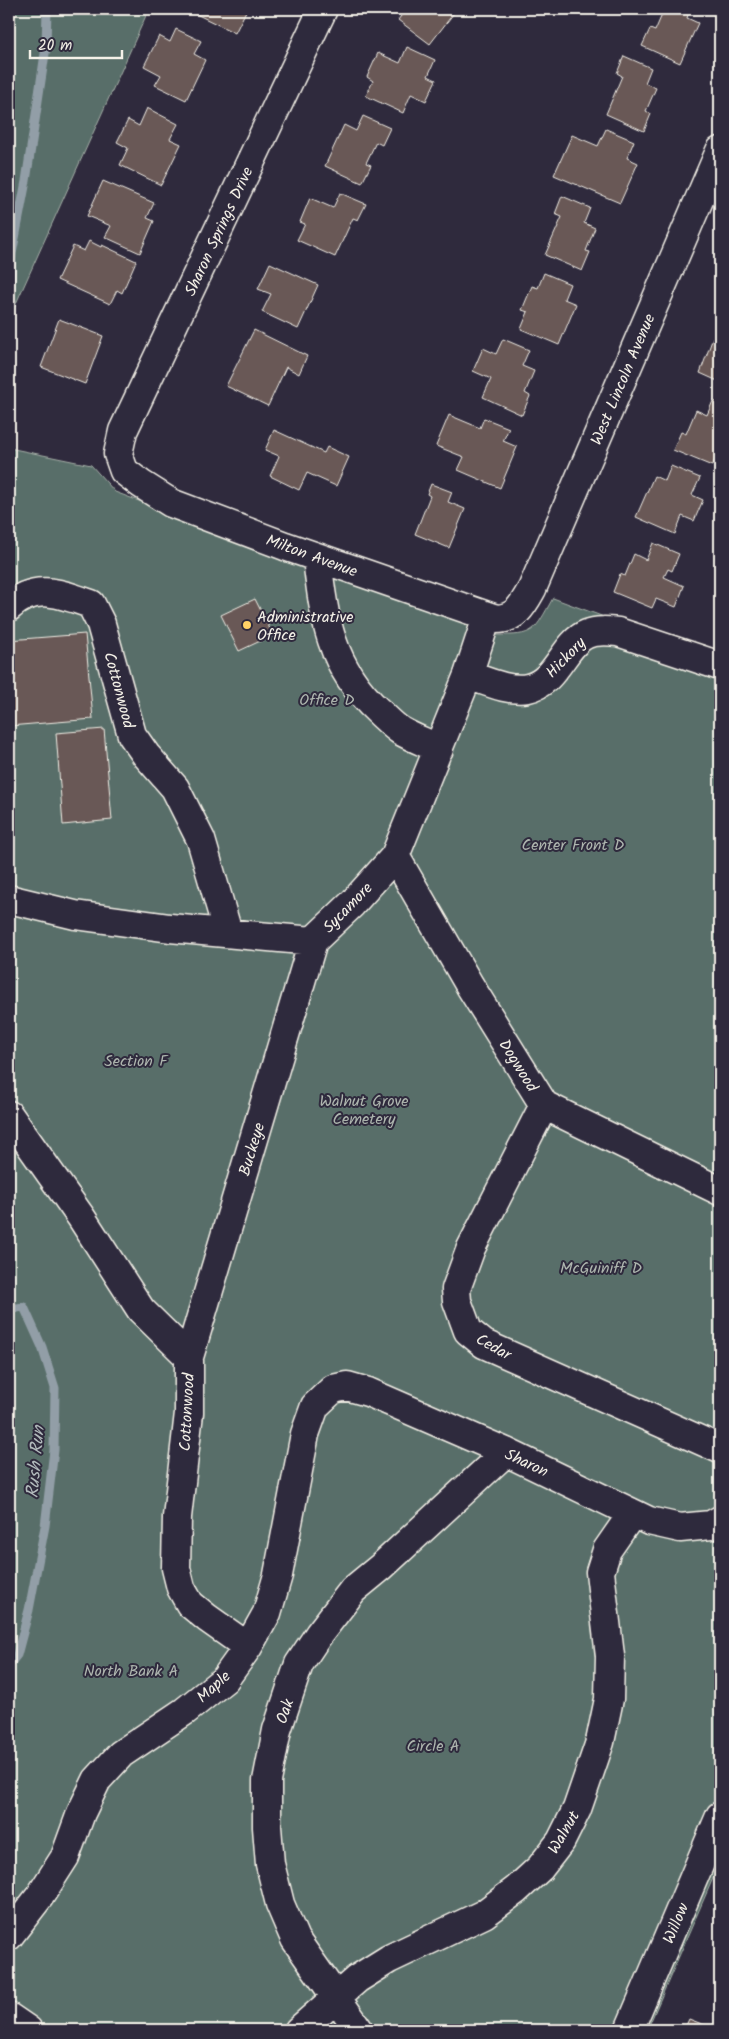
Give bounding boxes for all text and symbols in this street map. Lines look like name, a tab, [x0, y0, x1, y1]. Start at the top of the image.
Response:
scale bar	[30, 28, 122, 60]
text: 20 m	[38, 34, 72, 58]
street label: Sharon Springs Drive	[178, 163, 260, 300]
street label: West Lincoln Avenue	[584, 310, 662, 449]
street label: Milton Avenue	[262, 528, 361, 585]
place label: Administrative Office	[257, 605, 353, 648]
marker: Administrative Office	[241, 619, 253, 631]
street label: Hickory	[540, 631, 593, 684]
street label: Cottonwood	[96, 649, 141, 732]
park label: Office D	[299, 688, 355, 713]
park label: Center Front D	[522, 833, 624, 858]
street label: Sycamore	[317, 877, 379, 939]
street label: Dogwood	[492, 1034, 544, 1098]
park label: Section F	[104, 1049, 169, 1074]
park label: Walnut Grove Cemetery	[319, 1089, 409, 1132]
street label: Buckeye	[233, 1120, 272, 1179]
park label: McGuiniff D	[560, 1256, 642, 1281]
street label: Cedar	[471, 1327, 517, 1368]
street label: Cottonwood	[173, 1371, 202, 1452]
water label: Rush Run	[19, 1423, 54, 1499]
street label: Sharon	[500, 1442, 552, 1484]
park label: North Bank A	[84, 1659, 178, 1684]
street label: Maple	[191, 1665, 237, 1709]
street label: Oak	[270, 1695, 301, 1727]
park label: Circle A	[406, 1734, 460, 1759]
street label: Walnut	[542, 1806, 587, 1859]
street label: Willow	[657, 1899, 696, 1948]

